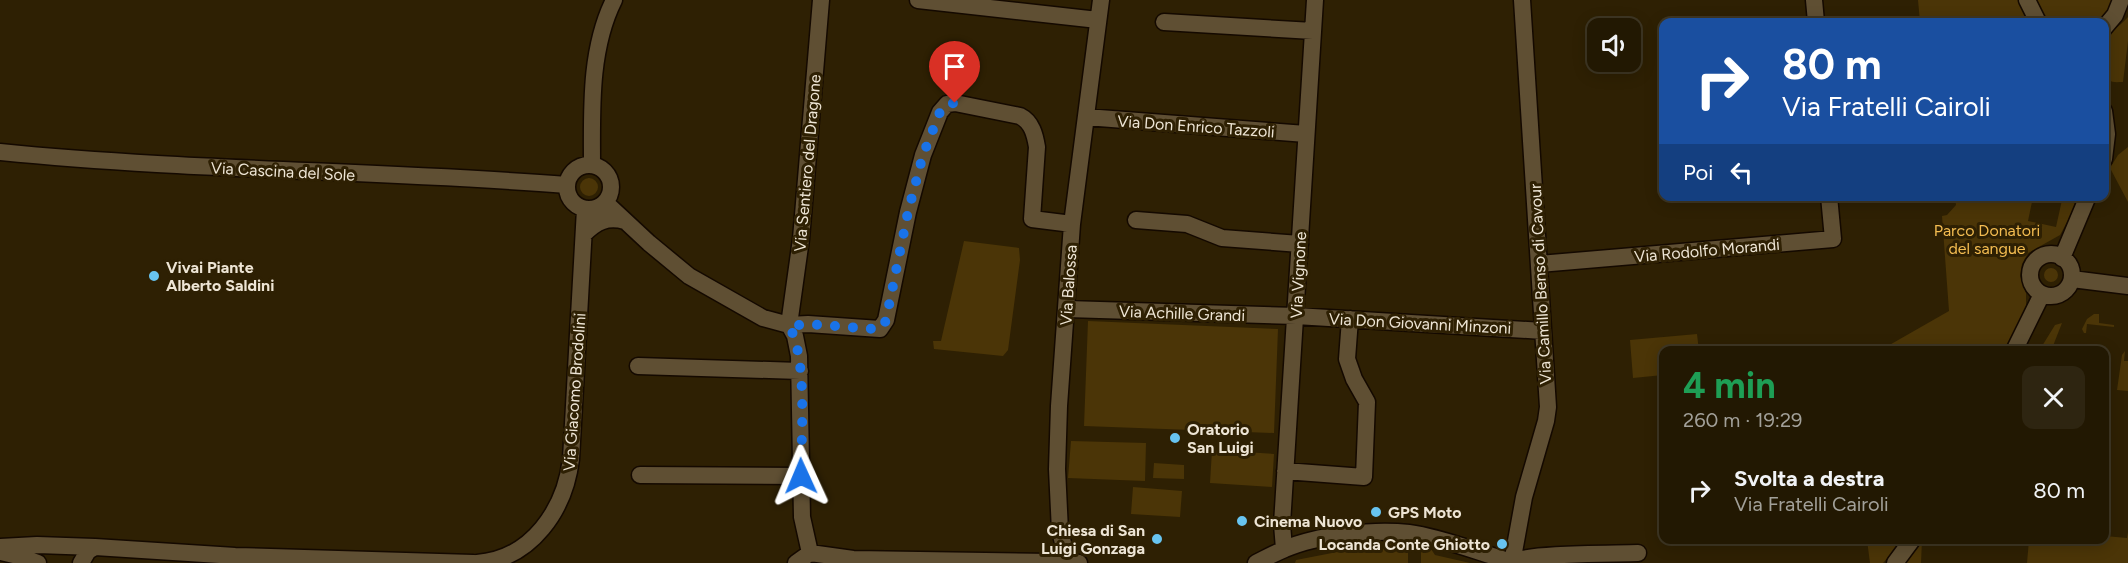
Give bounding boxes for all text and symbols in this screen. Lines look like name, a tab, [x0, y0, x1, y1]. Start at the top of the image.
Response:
map controls	[1587, 18, 1641, 72]
button: sound	[1587, 18, 1641, 72]
text: 80 m	[1782, 39, 1882, 90]
pin	[929, 41, 980, 103]
icon: right	[1683, 42, 1761, 120]
icon: arrive	[938, 50, 971, 83]
street label: Via Sentiero del Dragone	[790, 73, 825, 253]
text: Via Fratelli Cairoli	[1782, 90, 1991, 123]
street label: Via Don Enrico Tazzoli	[1117, 112, 1275, 141]
icon: left	[1725, 156, 1758, 189]
street label: Via Cascina del Sole	[210, 158, 356, 185]
text: Poi	[1683, 159, 1713, 186]
street label: Via Camillo Benso di Cavour	[1526, 183, 1555, 385]
park label: Parco Donatori del sangue	[1934, 221, 2040, 258]
street label: Via Vignone	[1287, 231, 1310, 319]
street label: Via Rodolfo Morandi	[1634, 235, 1781, 266]
street label: Via Balossa	[1056, 244, 1081, 326]
place label: Vivai Piante Alberto Saldini	[166, 258, 274, 295]
marker: Vivai Piante Alberto Saldini	[147, 269, 161, 283]
street label: Via Achille Grandi	[1118, 302, 1245, 325]
street label: Via Don Giovanni Minzoni	[1328, 309, 1512, 338]
street label: Via Giacomo Brodolini	[559, 312, 590, 472]
text: 4 min	[1683, 364, 1776, 407]
button: close	[2022, 366, 2085, 429]
text: 260 m · 19:29	[1683, 408, 1802, 432]
place label: Oratorio San Luigi	[1187, 420, 1254, 457]
marker: Oratorio San Luigi	[1168, 431, 1182, 445]
position arrow	[769, 444, 833, 508]
text: Svolta a destra	[1734, 465, 1884, 492]
icon: right	[1683, 474, 1716, 507]
text: 80 m	[2033, 477, 2085, 504]
text: Via Fratelli Cairoli	[1734, 492, 1889, 516]
place label: GPS Moto	[1388, 503, 1462, 522]
marker: GPS Moto	[1369, 505, 1383, 519]
place label: Cinema Nuovo	[1254, 512, 1362, 531]
marker: Cinema Nuovo	[1235, 514, 1249, 528]
place label: Chiesa di San Luigi Gonzaga	[1041, 521, 1145, 558]
marker: Chiesa di San Luigi Gonzaga	[1150, 532, 1164, 546]
place label: Locanda Conte Ghiotto	[1318, 535, 1490, 554]
marker: Locanda Conte Ghiotto	[1495, 537, 1509, 551]

